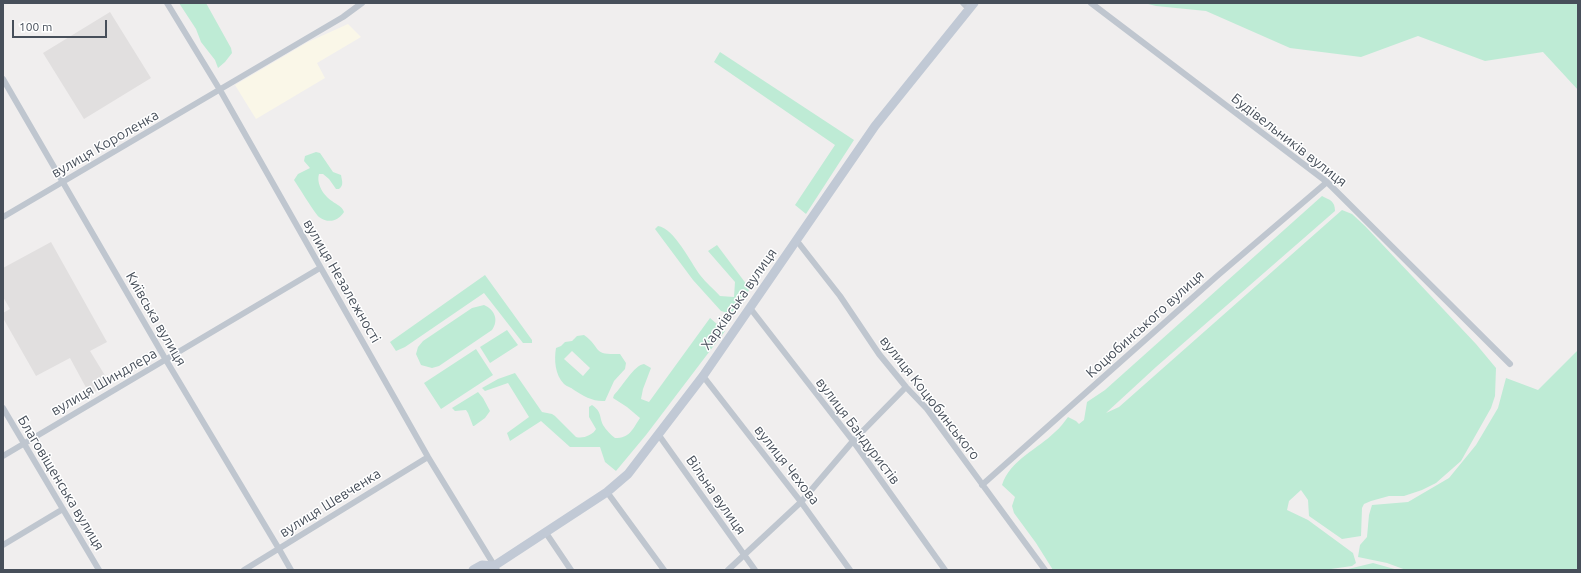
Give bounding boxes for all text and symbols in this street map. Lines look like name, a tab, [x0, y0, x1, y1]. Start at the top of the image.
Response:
scale bar	[14, 12, 109, 38]
text: 100 m	[19, 20, 52, 33]
street label: Будівельників вулиця	[1228, 90, 1350, 190]
street label: вулиця Короленка	[48, 106, 162, 182]
street label: вулиця Незалежності	[300, 216, 384, 346]
street label: Харківська вулиця	[698, 245, 780, 353]
street label: Коцюбинського вулиця	[1083, 267, 1207, 381]
street label: Київська вулиця	[122, 269, 190, 369]
street label: вулиця Коцюбинського	[876, 333, 984, 463]
street label: вулиця Шиндлера	[48, 345, 160, 419]
street label: вулиця Бандуристів	[812, 374, 904, 488]
street label: Благовіщенська вулиця	[14, 413, 108, 553]
street label: вулиця Чехова	[751, 422, 823, 508]
street label: Вільна вулиця	[683, 452, 749, 538]
street label: вулиця Шевченка	[276, 465, 384, 541]

